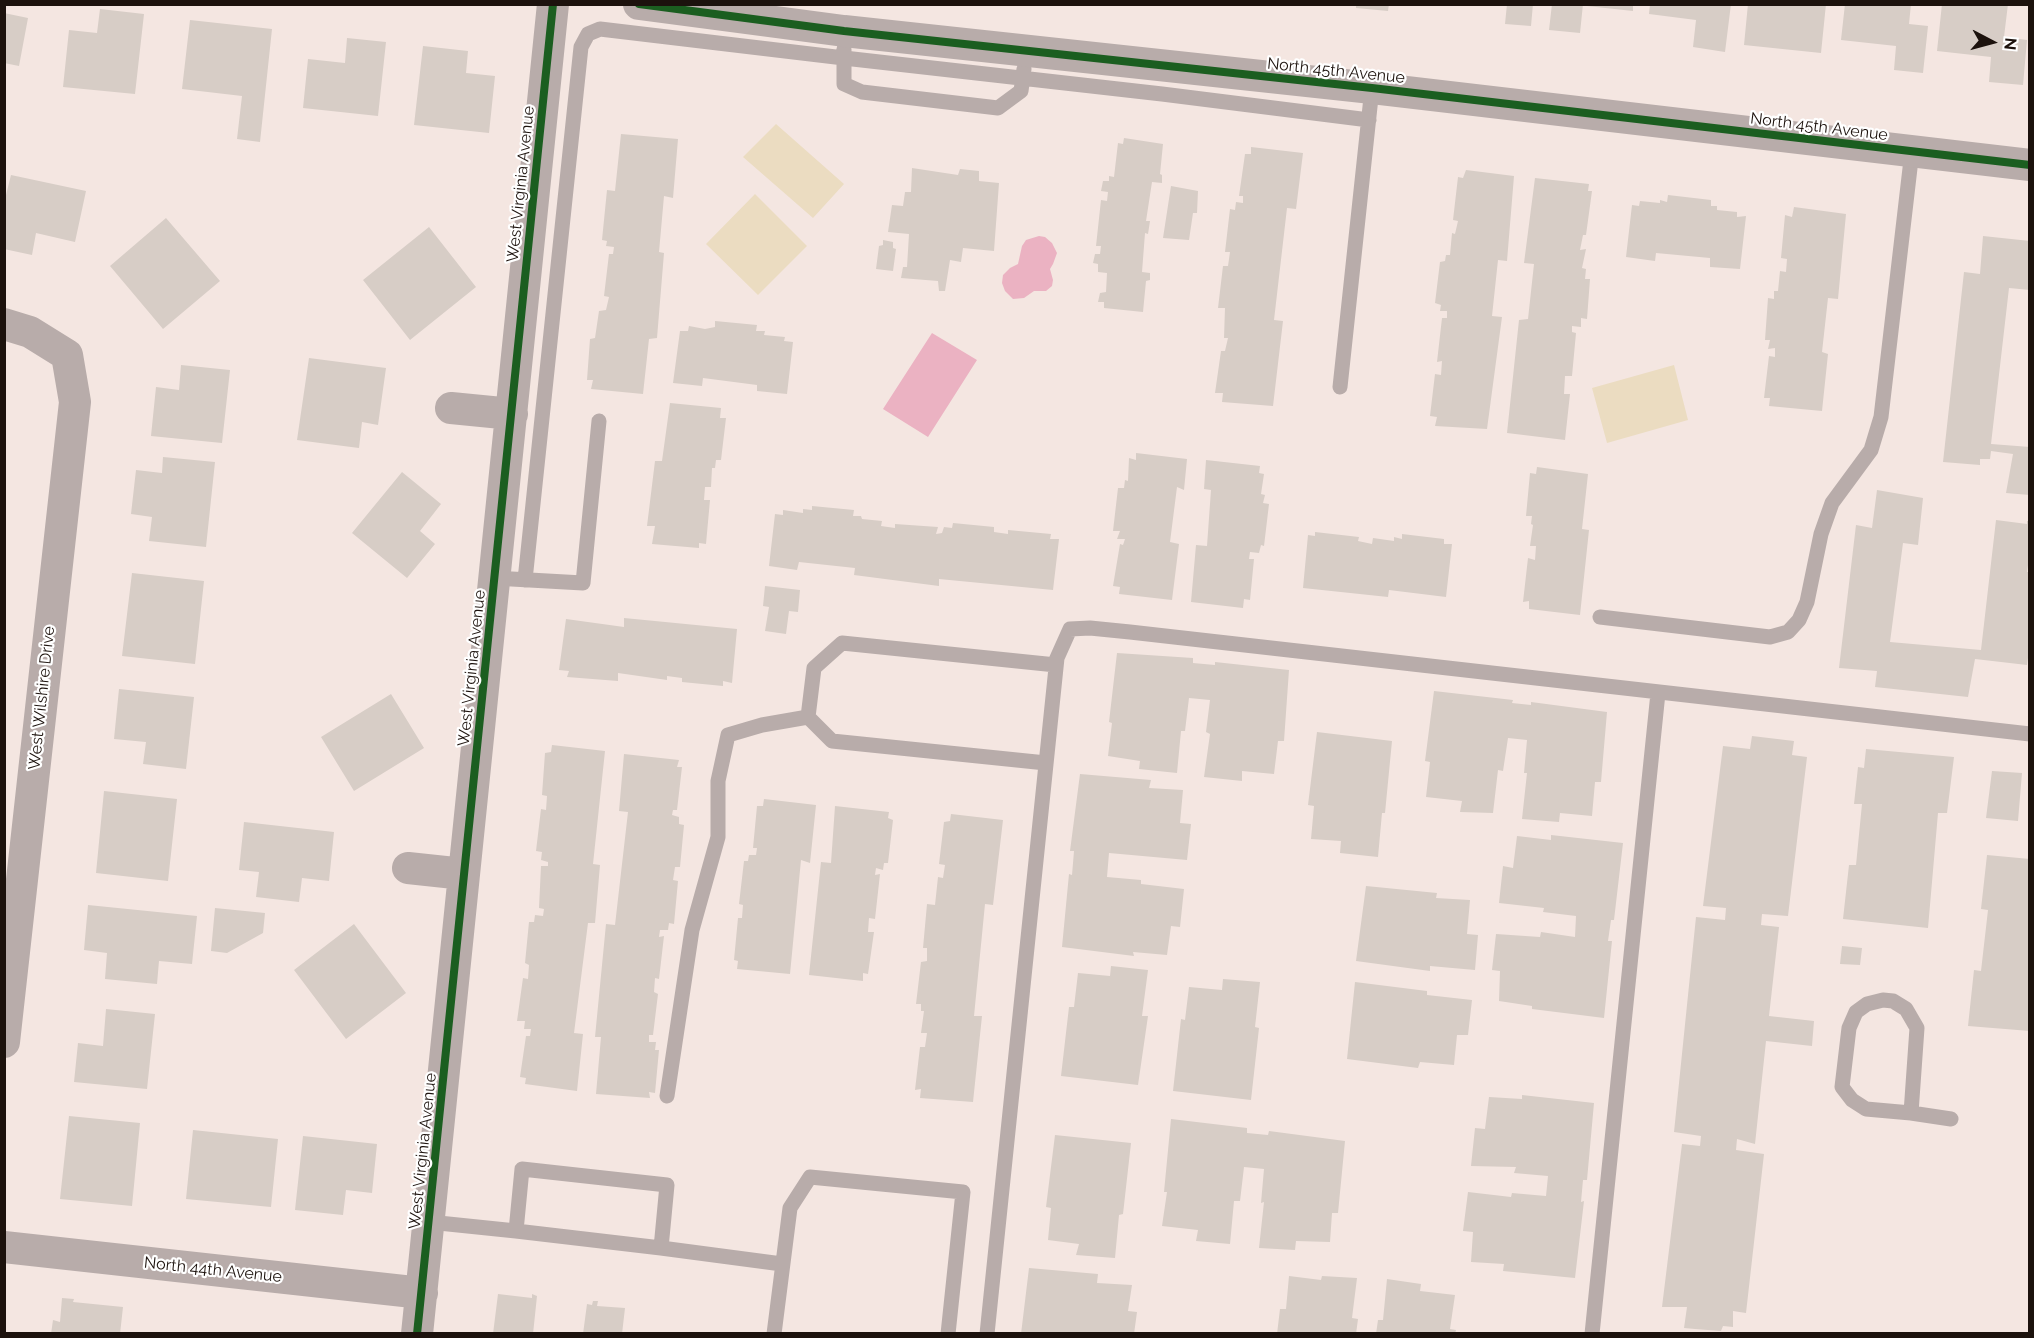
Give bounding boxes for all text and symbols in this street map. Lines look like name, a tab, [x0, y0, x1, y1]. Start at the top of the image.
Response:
north arrow	[1962, 12, 2022, 72]
text: N	[2000, 37, 2020, 51]
street label: North 45th Avenue	[1266, 54, 1406, 88]
street label: West Virginia Avenue	[503, 105, 539, 263]
street label: North 45th Avenue	[1749, 109, 1889, 145]
street label: West Virginia Avenue	[454, 589, 490, 747]
street label: West Wilshire Drive	[25, 625, 59, 771]
street label: West Virginia Avenue	[405, 1072, 441, 1230]
street label: North 44th Avenue	[143, 1253, 283, 1287]

